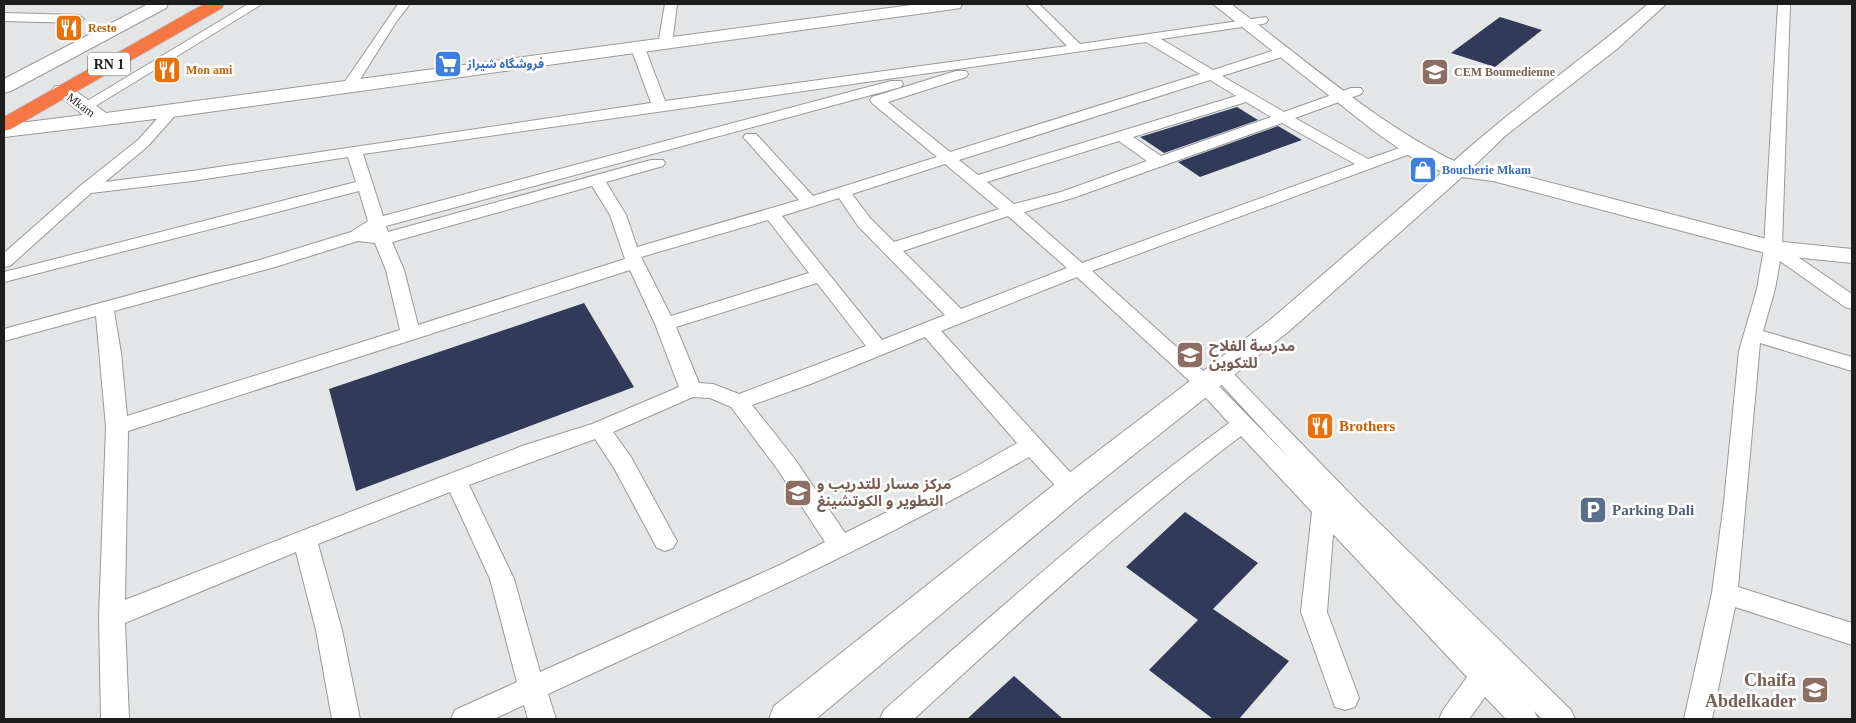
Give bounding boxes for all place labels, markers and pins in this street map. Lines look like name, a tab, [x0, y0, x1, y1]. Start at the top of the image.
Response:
restaurant icon: Resto	[54, 13, 84, 43]
place label: Resto	[88, 21, 117, 35]
supermarket icon: فروشگاه شيراز	[433, 49, 463, 79]
restaurant icon: Mon ami	[152, 55, 182, 85]
place label: فروشگاه شيراز	[466, 57, 544, 71]
school or university icon: CEM Boumedienne	[1420, 57, 1450, 87]
place label: Mon ami	[186, 63, 233, 77]
place label: CEM Boumedienne	[1454, 65, 1556, 79]
shop icon: Boucherie Mkam	[1408, 155, 1438, 185]
place label: Boucherie Mkam	[1442, 163, 1531, 177]
place label: مدرسة الفلاح للتكوين	[1209, 338, 1295, 372]
school or university icon: مدرسة الفلاح للتكوين	[1175, 340, 1205, 370]
restaurant icon: Brothers	[1305, 411, 1335, 441]
place label: Brothers	[1339, 418, 1396, 434]
place label: مركز مسار للتدريب و التطوير و الكوتشينغ	[817, 476, 952, 512]
school or university icon: مركز مسار للتدريب و التطوير و الكوتشينغ	[783, 478, 813, 508]
parking icon: Parking Dali	[1578, 495, 1608, 525]
place label: Parking Dali	[1612, 502, 1694, 518]
place label: Chaifa Abdelkader	[1705, 670, 1796, 711]
school or university icon: Chaifa Abdelkader	[1800, 675, 1830, 705]

